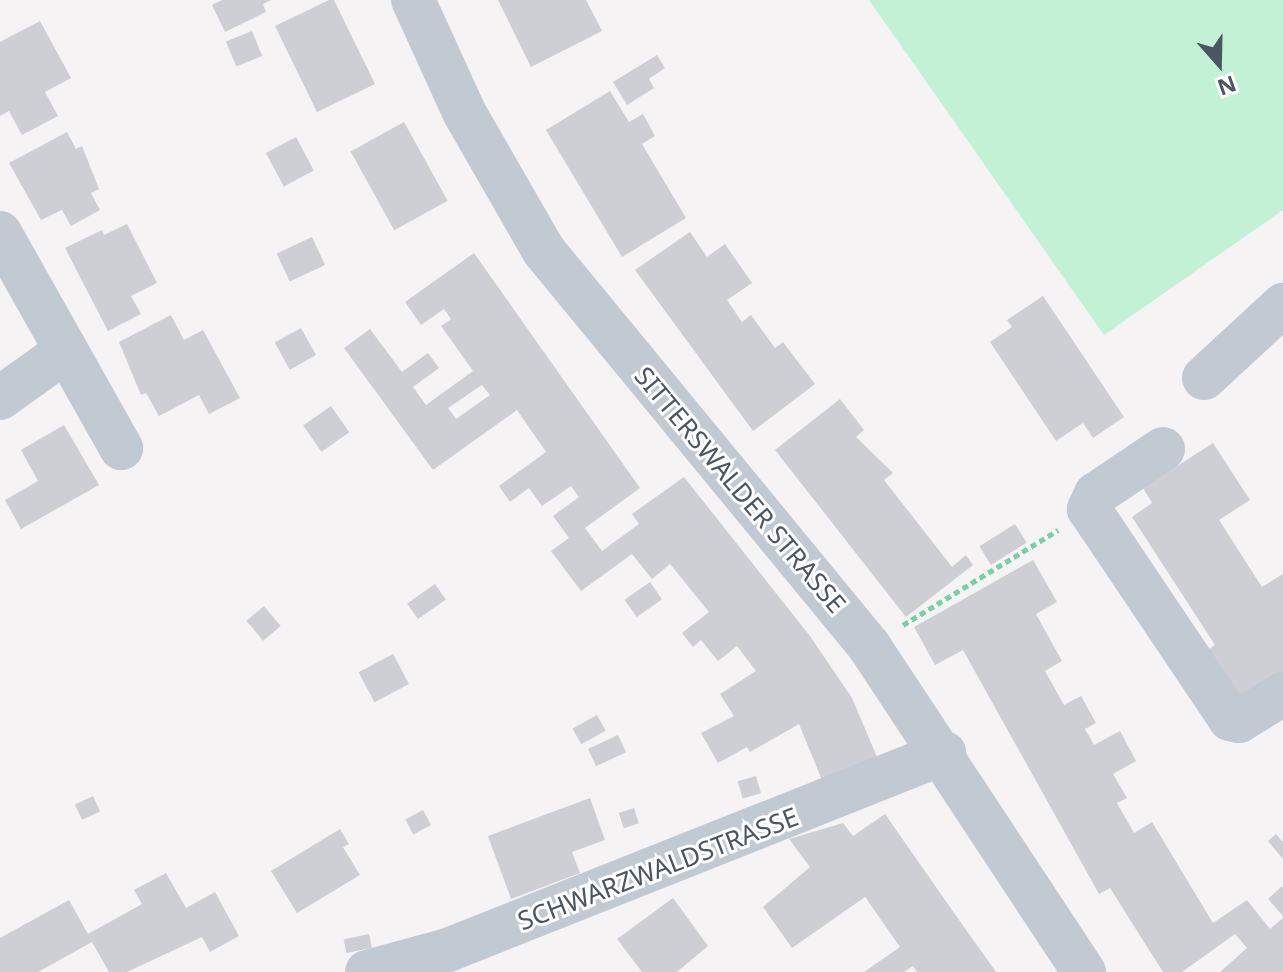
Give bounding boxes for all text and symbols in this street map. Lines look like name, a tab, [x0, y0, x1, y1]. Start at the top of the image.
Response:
north arrow	[1179, 24, 1259, 104]
text: N	[1214, 69, 1241, 104]
street label: SITTERSWALDER STRASSE	[628, 361, 852, 619]
street label: SCHWARZWALDSTRASSE	[513, 801, 803, 937]

